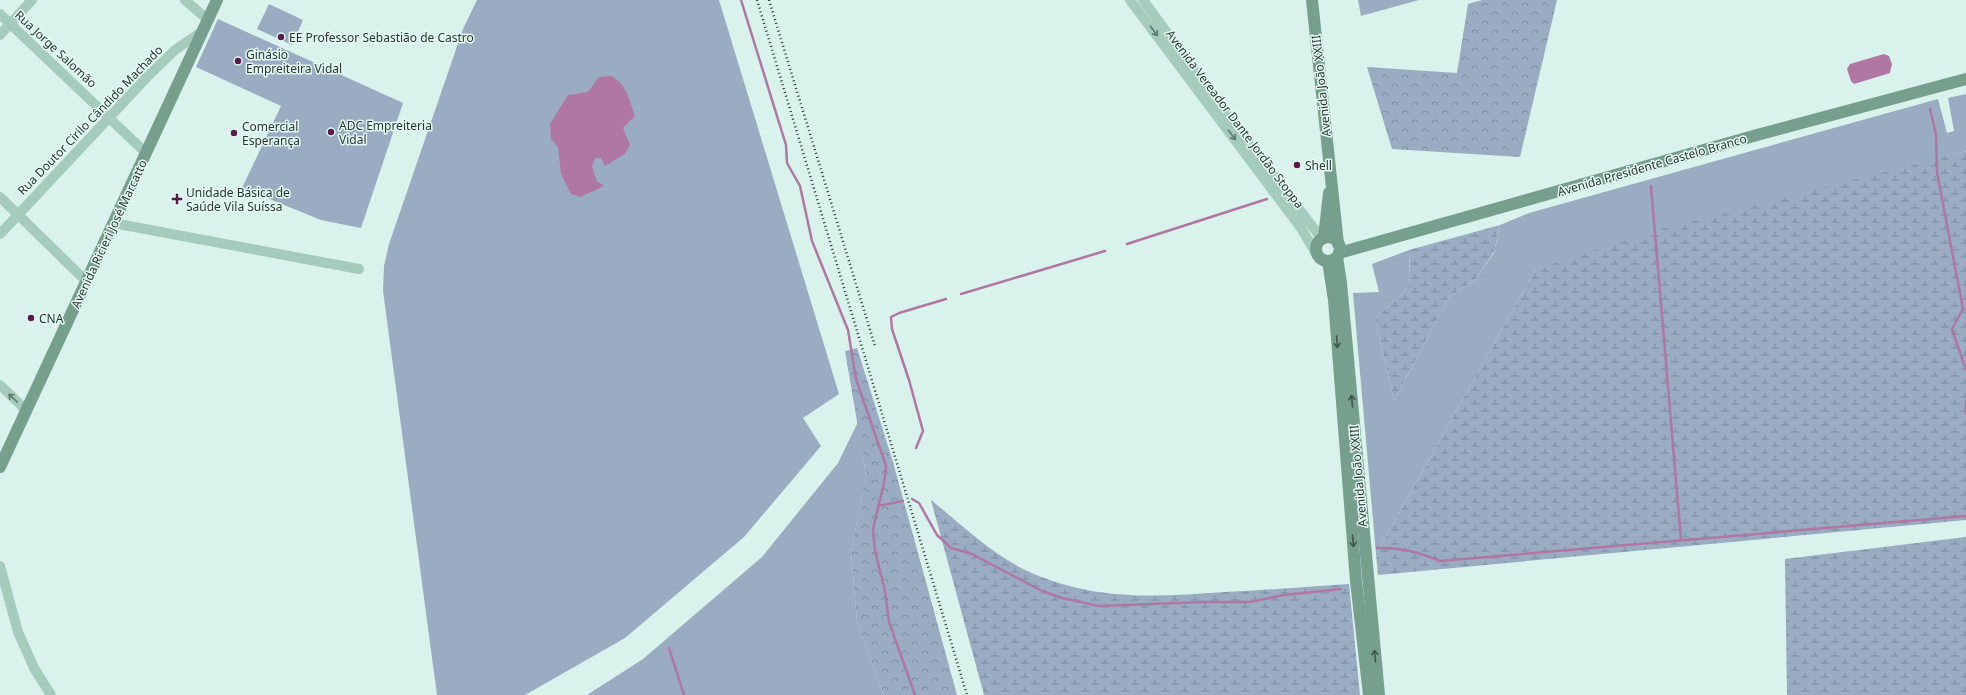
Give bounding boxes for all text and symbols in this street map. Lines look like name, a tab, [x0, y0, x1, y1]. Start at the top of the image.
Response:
street label: Rua Jorge Salomão	[11, 7, 101, 91]
one-way arrow	[1149, 26, 1158, 37]
street label: Avenida Vereador Dante Jordão Stoppa	[1162, 26, 1308, 212]
place label: EE Professor Sebastião de Castro	[289, 29, 474, 46]
marker: EE Professor Sebastião de Castro	[276, 32, 286, 42]
street label: Avenida João XXIII	[1307, 34, 1335, 138]
street label: Rua Doutor Cirilo Cândido Machado	[14, 41, 166, 199]
place label: Ginásio Empreiteira Vidal	[246, 46, 342, 77]
marker: Ginásio Empreiteira Vidal	[233, 56, 243, 66]
place label: ADC Empreiteria Vidal	[339, 117, 432, 148]
place label: Comercial Esperança	[242, 118, 300, 149]
marker: ADC Empreiteria Vidal	[326, 127, 336, 137]
marker: Comercial Esperança	[229, 128, 239, 138]
one-way arrow	[1227, 130, 1236, 141]
street label: Avenida Presidente Castelo Branco	[1555, 130, 1749, 200]
street label: Avenida Ricieri José Marcatto	[67, 157, 151, 311]
place label: Shell	[1305, 157, 1332, 174]
marker: Shell	[1292, 160, 1302, 170]
place label: Unidade Básica de Saúde Vila Suíssa	[186, 184, 290, 215]
marker: Unidade Básica de Saúde Vila Suíssa	[171, 193, 183, 205]
place label: CNA	[39, 310, 64, 327]
marker: CNA	[26, 313, 36, 323]
one-way arrow	[1333, 335, 1340, 348]
one-way arrow	[8, 393, 18, 403]
one-way arrow	[1348, 395, 1355, 408]
street label: Avenida João XXIII	[1345, 424, 1371, 528]
one-way arrow	[1349, 534, 1357, 547]
one-way arrow	[1372, 650, 1379, 663]

